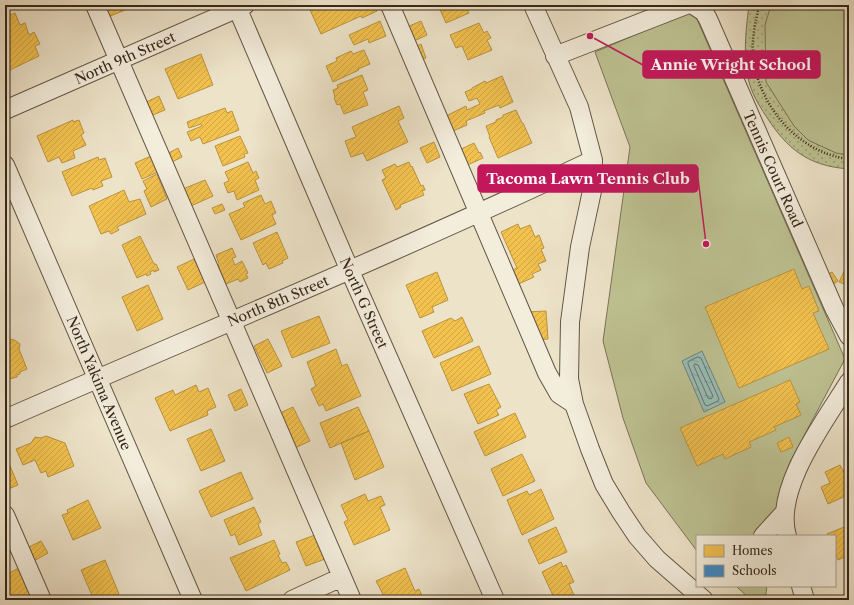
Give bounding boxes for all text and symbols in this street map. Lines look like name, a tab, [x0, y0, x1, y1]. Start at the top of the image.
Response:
street label: North 9th Street	[72, 28, 178, 88]
callout: Annie Wright School	[643, 51, 820, 78]
text: Annie Wright School	[650, 55, 811, 74]
street label: Tennis Court Road	[739, 108, 807, 231]
callout: Tacoma Lawn Tennis Club	[478, 165, 698, 192]
text: Tacoma Lawn Tennis Club	[486, 169, 690, 188]
street label: North G Street	[336, 255, 392, 351]
street label: North 8th Street	[225, 271, 332, 330]
street label: North Yakima Avenue	[63, 313, 135, 453]
legend	[696, 535, 836, 587]
text: Homes	[732, 543, 772, 558]
text: Schools	[732, 563, 777, 578]

